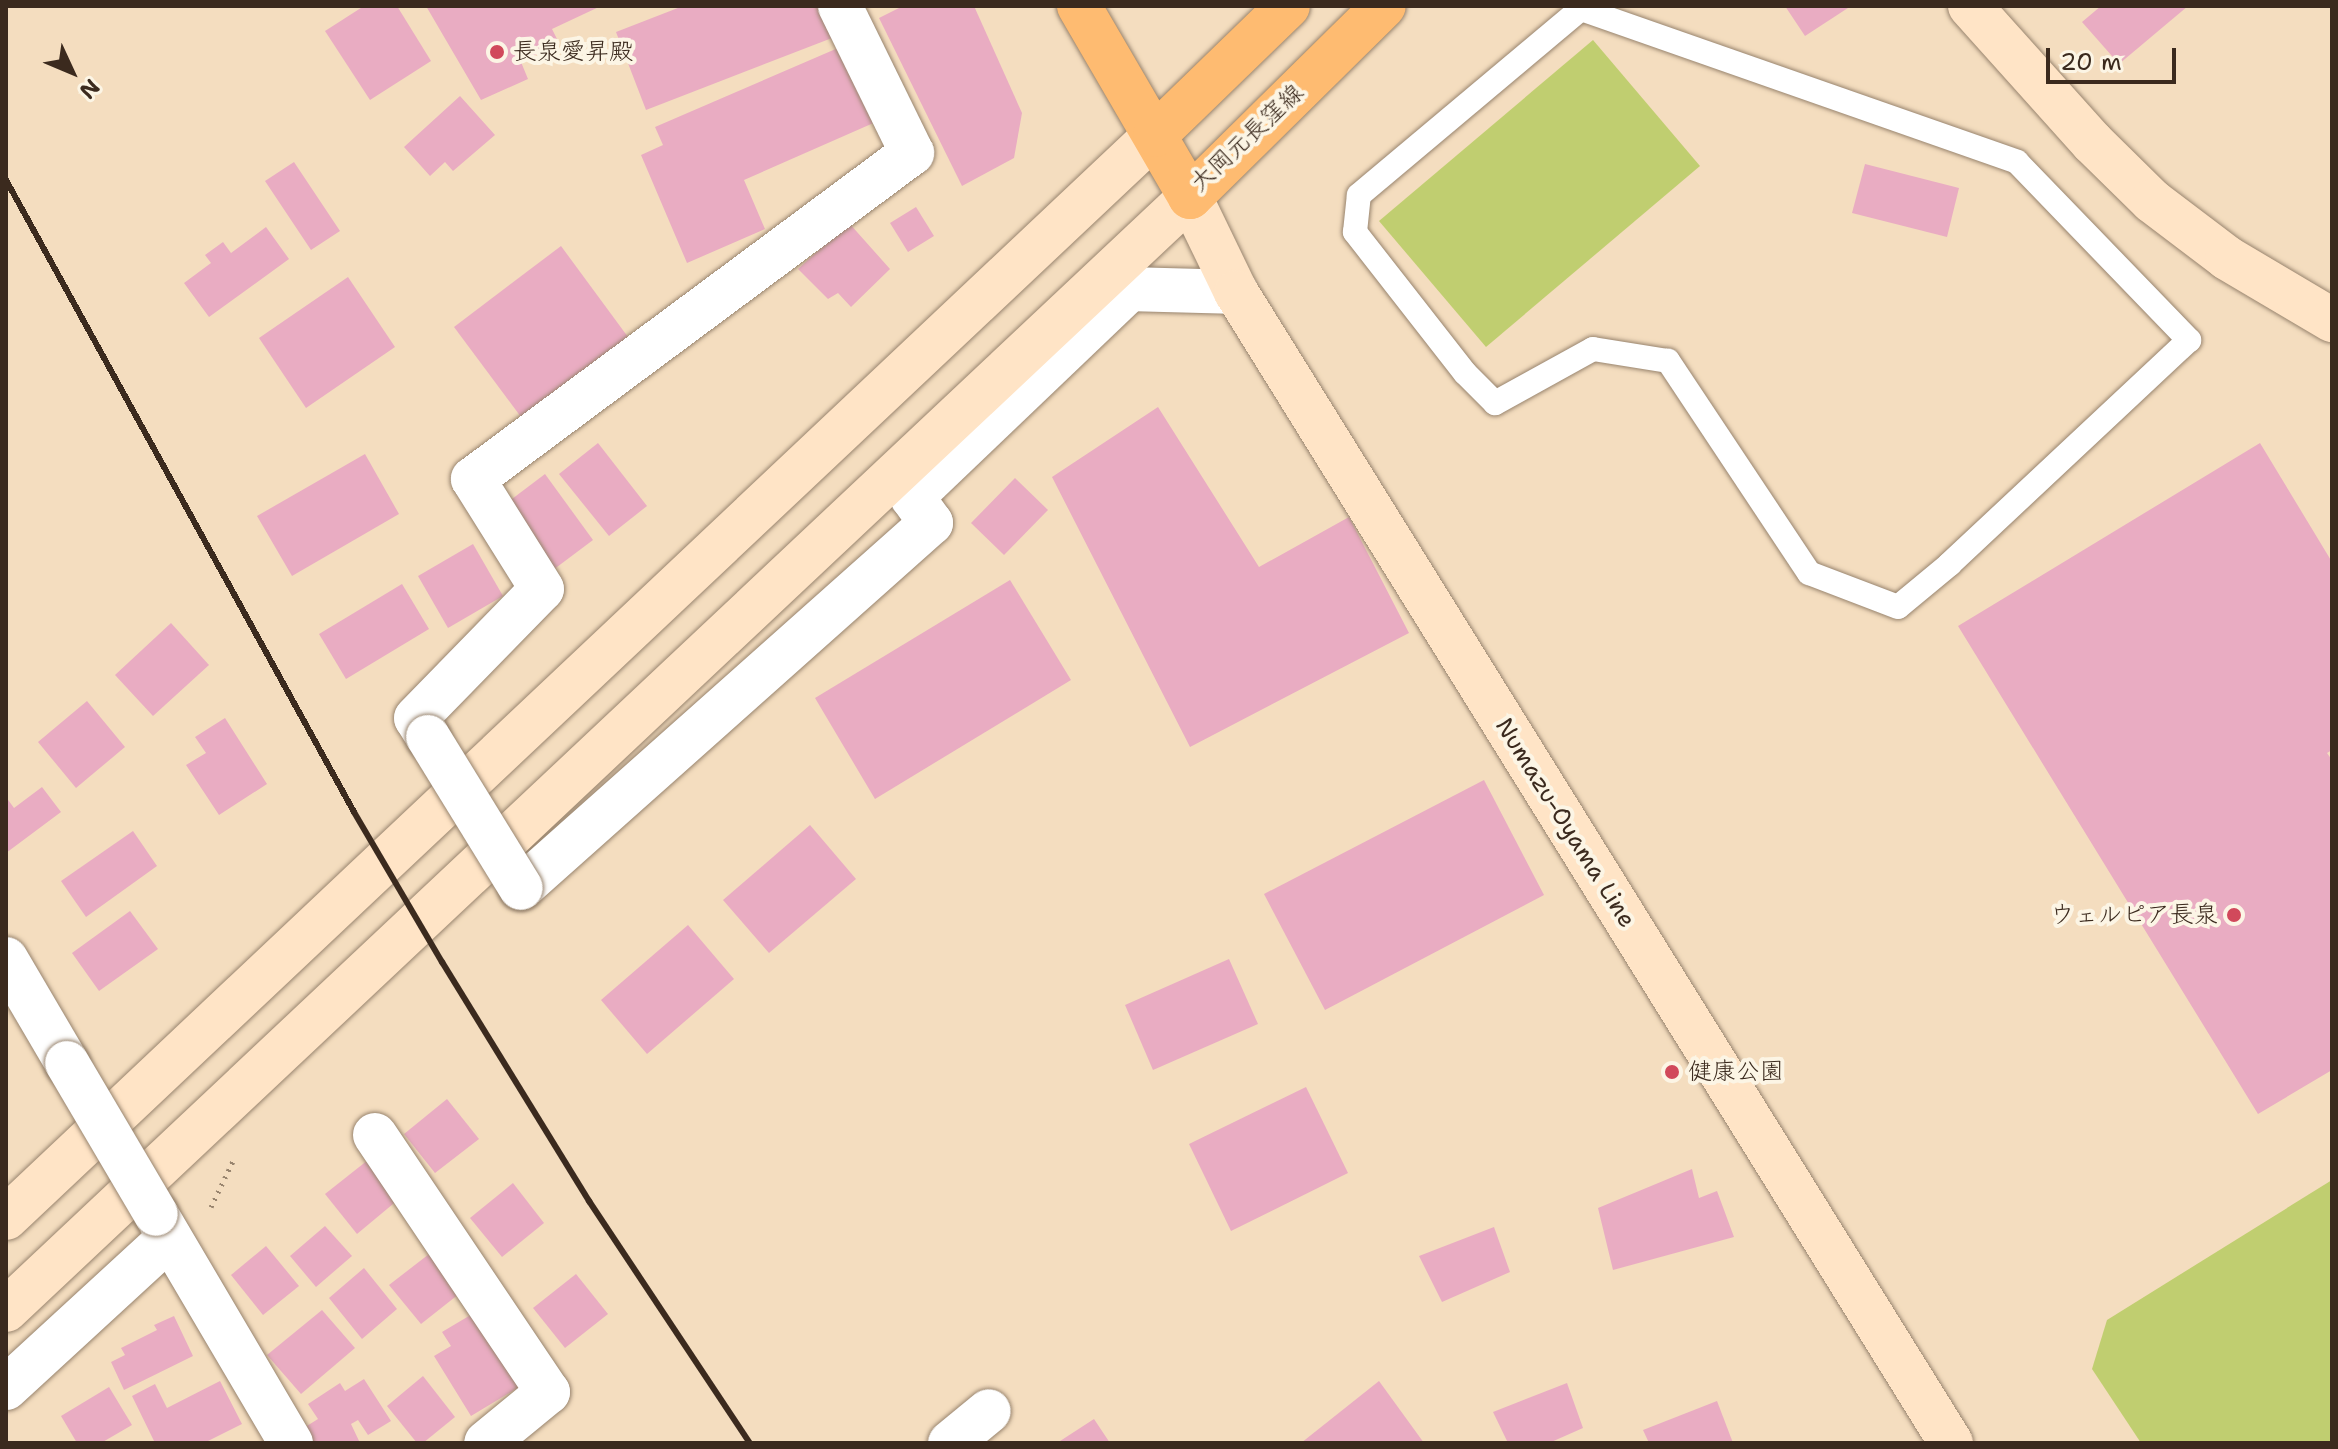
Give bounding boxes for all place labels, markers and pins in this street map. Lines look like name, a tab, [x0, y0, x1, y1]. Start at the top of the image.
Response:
place label: 長泉愛昇殿	[513, 38, 633, 66]
marker: 長泉愛昇殿	[488, 43, 506, 61]
place label: ウェルピア長泉	[2050, 901, 2218, 929]
marker: ウェルピア長泉	[2225, 906, 2243, 924]
place label: 健康公園	[1688, 1058, 1784, 1086]
marker: 健康公園	[1663, 1063, 1681, 1081]

